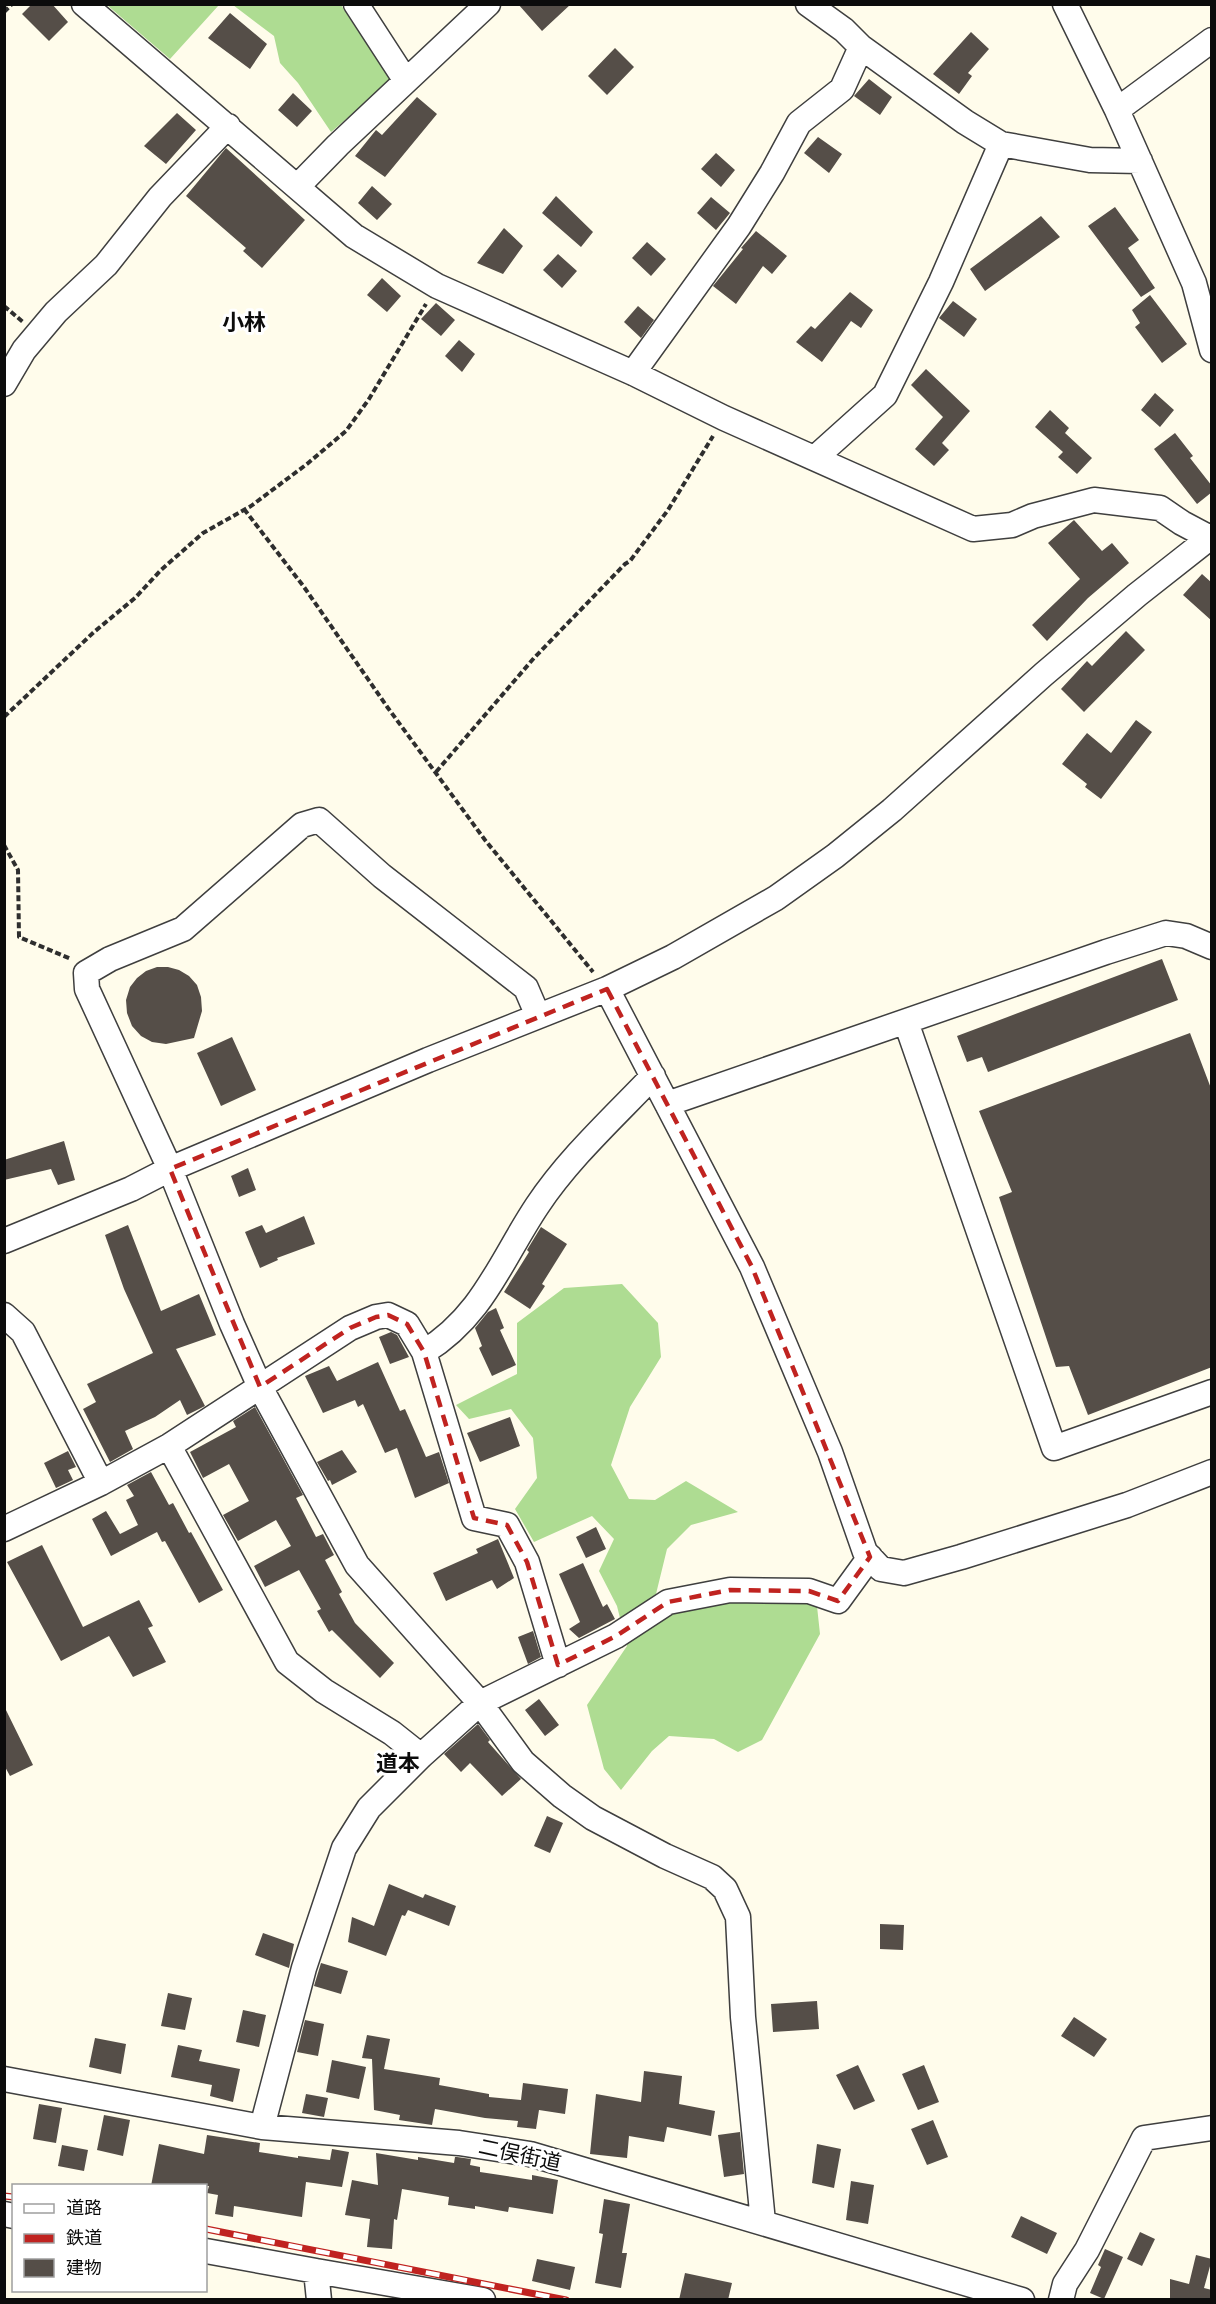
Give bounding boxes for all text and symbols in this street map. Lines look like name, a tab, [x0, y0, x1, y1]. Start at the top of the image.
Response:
district label: 小林	[222, 310, 266, 335]
district label: 道本	[376, 1751, 420, 1776]
street label: 二俣街道	[476, 2135, 564, 2175]
legend	[12, 2184, 207, 2292]
text: 道路	[66, 2198, 102, 2218]
text: 鉄道	[66, 2228, 102, 2248]
text: 建物	[66, 2258, 102, 2278]

